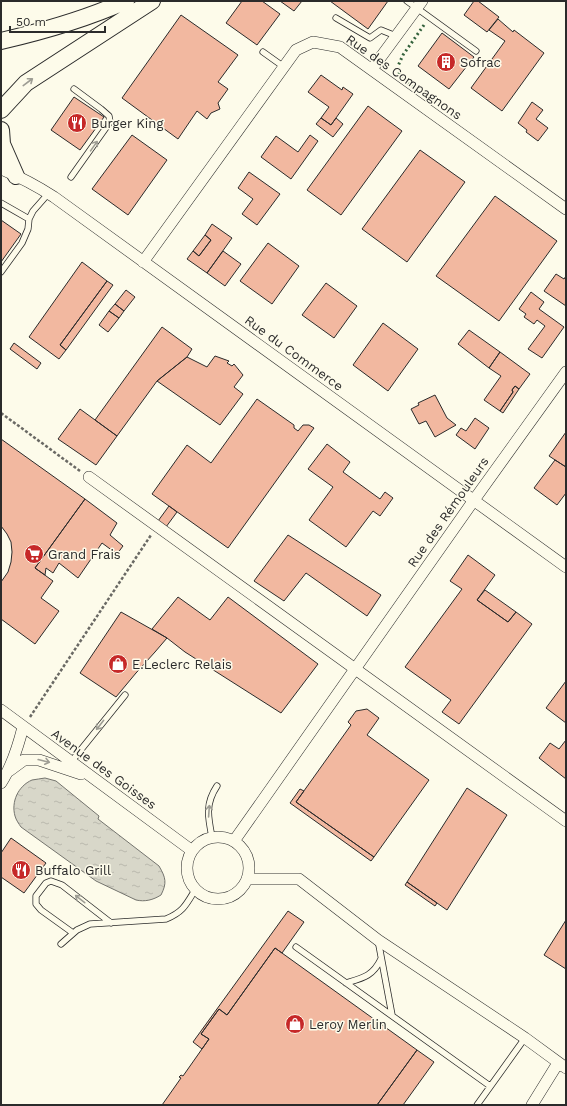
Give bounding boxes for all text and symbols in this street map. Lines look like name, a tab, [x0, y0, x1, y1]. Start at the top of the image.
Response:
scale bar	[10, 8, 105, 34]
text: 50 m	[16, 15, 46, 29]
street label: Rue des Compagnons	[343, 31, 465, 123]
building icon: Sofrac	[435, 51, 457, 73]
place label: Sofrac	[460, 55, 501, 70]
one-way arrow	[23, 78, 34, 86]
restaurant icon: Burger King	[66, 112, 88, 134]
place label: Burger King	[91, 116, 163, 131]
one-way arrow	[90, 140, 98, 151]
street label: Rue du Commerce	[242, 312, 346, 394]
street label: Rue des Rémouleurs	[404, 454, 492, 570]
supermarket icon: Grand Frais	[23, 543, 45, 565]
place label: Grand Frais	[48, 547, 121, 562]
shop icon: E.Leclerc Relais	[107, 653, 129, 675]
place label: E.Leclerc Relais	[132, 657, 232, 672]
one-way arrow	[96, 719, 104, 730]
street label: Avenue des Goisses	[49, 726, 160, 812]
one-way arrow	[37, 758, 50, 766]
one-way arrow	[206, 805, 213, 818]
restaurant icon: Buffalo Grill	[10, 859, 32, 881]
place label: Buffalo Grill	[35, 863, 111, 878]
one-way arrow	[75, 895, 86, 903]
shop icon: Leroy Merlin	[284, 1013, 306, 1035]
place label: Leroy Merlin	[309, 1017, 387, 1032]

